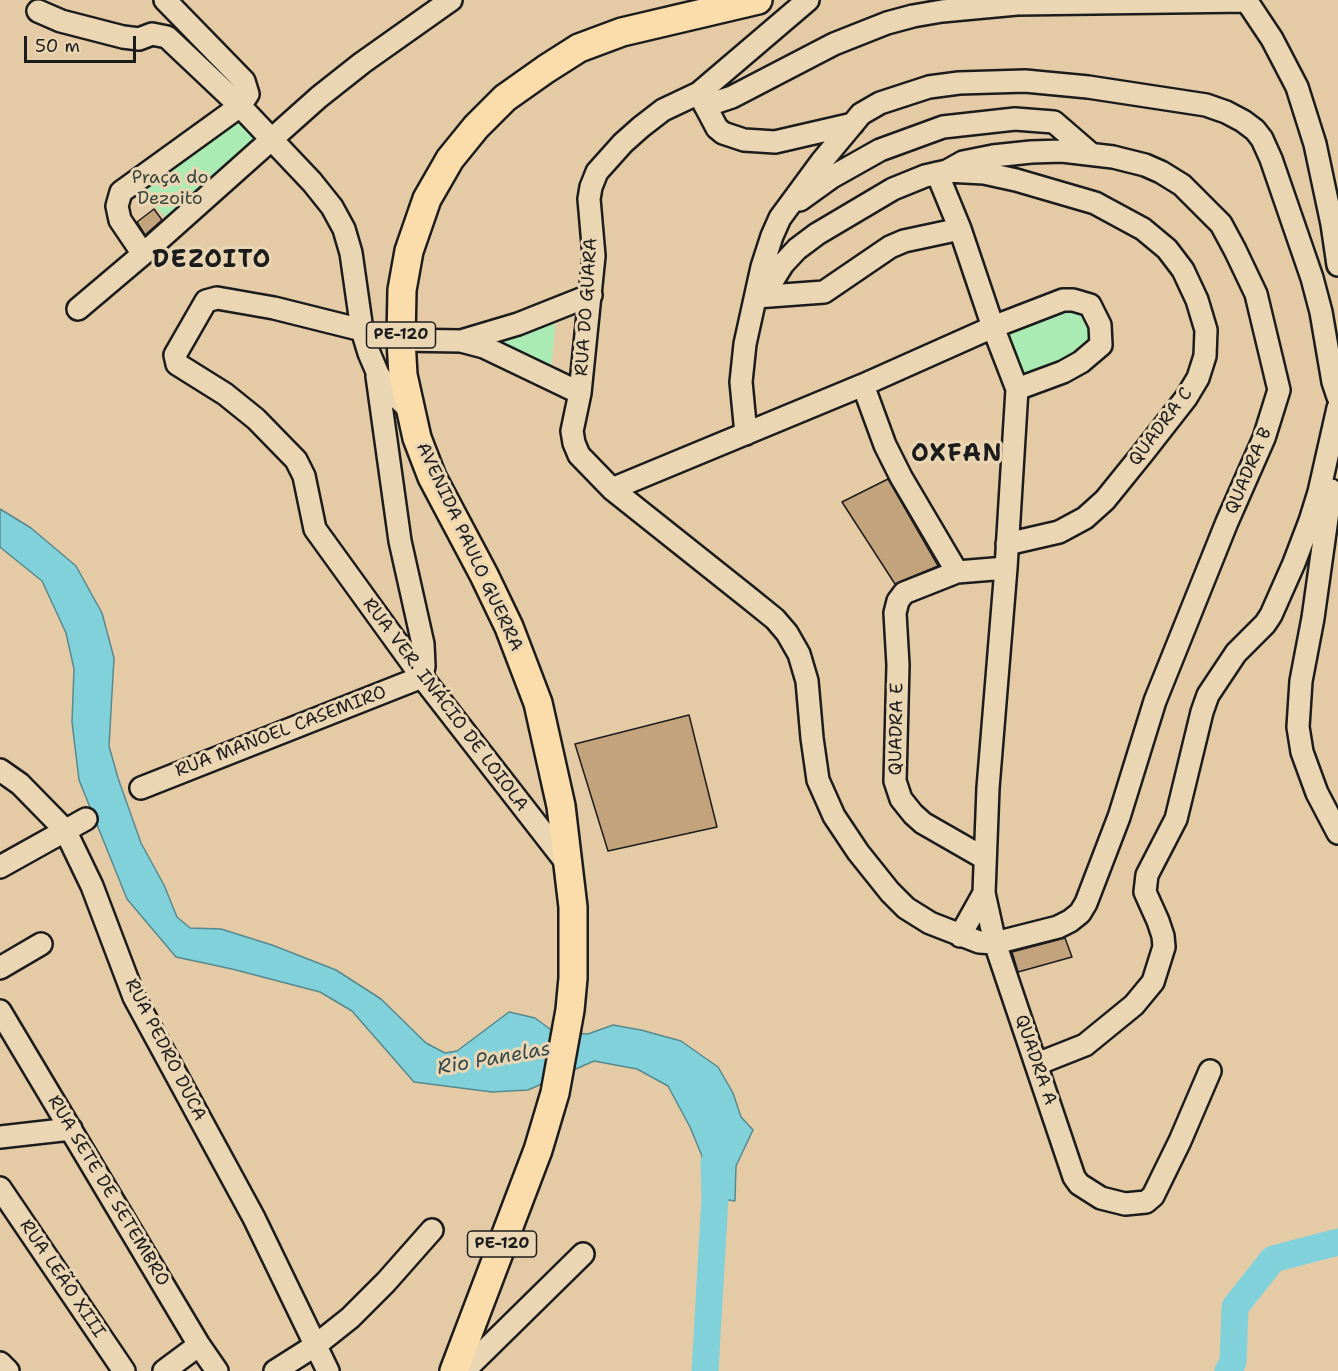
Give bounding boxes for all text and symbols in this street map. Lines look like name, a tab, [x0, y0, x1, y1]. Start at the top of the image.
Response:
scale bar	[27, 24, 140, 62]
text: 50 m	[35, 34, 80, 58]
park label: Praça do Dezoito	[132, 167, 208, 210]
street label: RUA DO GUARA	[571, 237, 603, 377]
district label: DEZOITO	[152, 247, 272, 275]
road number: PE-120	[366, 322, 436, 348]
street label: QUADRA C	[1125, 384, 1197, 470]
street label: QUADRA B	[1221, 424, 1277, 518]
street label: AVENIDA PAULO GUERRA	[411, 439, 527, 655]
district label: OXFAN	[911, 441, 1003, 469]
street label: RUA VER. INÁCIO DE LOIOLA	[358, 594, 532, 816]
street label: RUA MANOEL CASEMIRO	[172, 682, 390, 782]
street label: QUADRA E	[885, 682, 909, 776]
street label: RUA PEDRO DUCA	[120, 975, 210, 1125]
street label: QUADRA A	[1009, 1012, 1061, 1108]
water label: Rio Panelas	[436, 1037, 552, 1081]
street label: RUA SETE DE SETEMBRO	[42, 1092, 174, 1290]
street label: RUA LEÃO XIII	[15, 1216, 109, 1342]
road number: PE-120	[468, 1231, 536, 1257]

